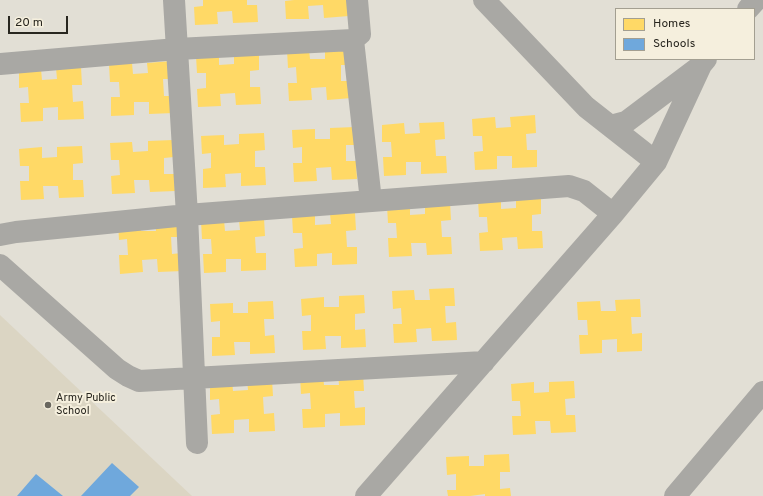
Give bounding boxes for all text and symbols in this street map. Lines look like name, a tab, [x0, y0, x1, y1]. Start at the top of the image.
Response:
scale bar	[10, 8, 70, 34]
legend	[615, 8, 755, 60]
text: 20 m	[15, 15, 43, 31]
text: Homes	[653, 16, 690, 32]
text: Schools	[653, 36, 695, 52]
place label: Army Public School	[56, 392, 116, 418]
marker: Army Public School	[43, 400, 53, 410]

